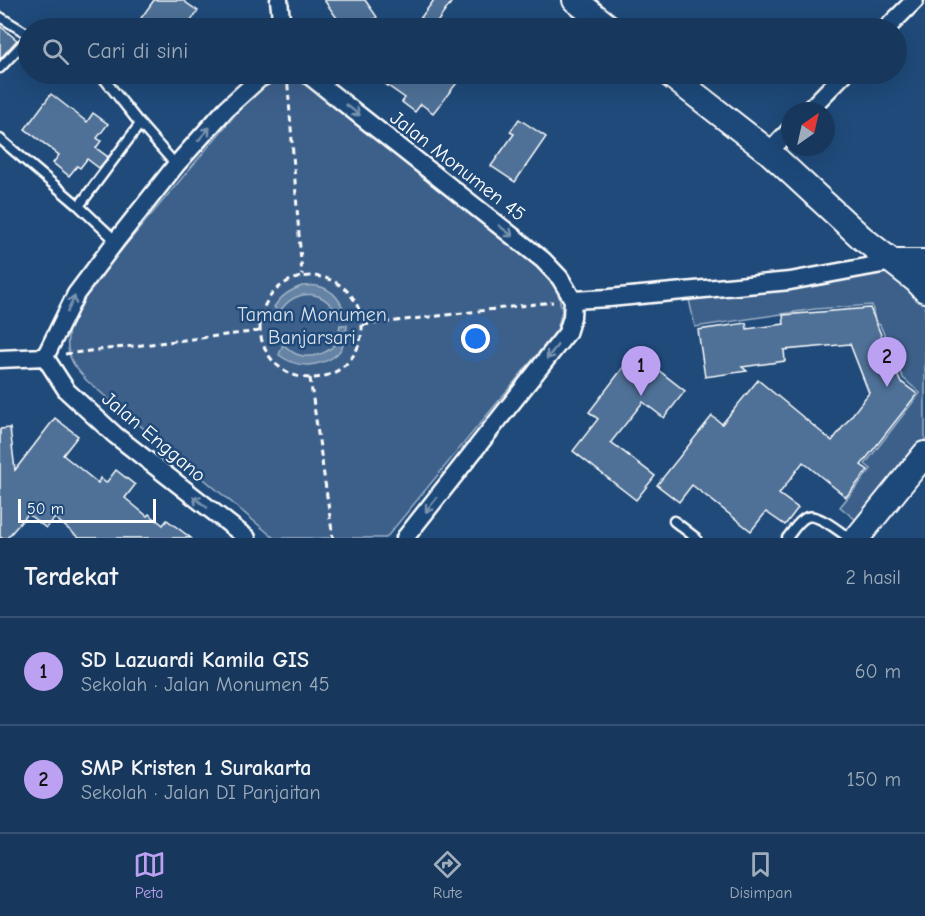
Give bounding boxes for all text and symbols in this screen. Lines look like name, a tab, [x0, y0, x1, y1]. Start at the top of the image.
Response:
search box	[18, 18, 907, 84]
icon: search	[39, 35, 72, 68]
text: Cari di sini	[87, 38, 188, 64]
north arrow	[781, 102, 835, 156]
one-way arrow	[345, 103, 361, 116]
street label: Jalan Monumen 45	[386, 106, 530, 226]
one-way arrow	[197, 126, 210, 142]
one-way arrow	[498, 224, 514, 237]
one-way arrow	[66, 296, 78, 314]
park label: Taman Monumen Banjarsari	[237, 303, 387, 349]
your location	[461, 324, 490, 353]
pin: 2	[868, 338, 906, 387]
one-way arrow	[546, 344, 559, 360]
pin: 1	[622, 346, 660, 396]
street label: Jalan Enggano	[98, 387, 210, 487]
scale bar	[18, 496, 156, 524]
one-way arrow	[193, 496, 209, 509]
one-way arrow	[425, 497, 438, 513]
text: 50 m	[27, 500, 64, 518]
text: Terdekat	[24, 562, 118, 592]
text: 2 hasil	[846, 566, 901, 589]
text: SD Lazuardi Kamila GIS	[81, 647, 309, 673]
text: 1	[40, 660, 47, 683]
text: 60 m	[855, 660, 901, 683]
text: Sekolah · Jalan Monumen 45	[81, 673, 330, 696]
text: SMP Kristen 1 Surakarta	[81, 755, 312, 781]
text: 2	[39, 768, 48, 791]
text: 150 m	[847, 768, 901, 791]
text: Sekolah · Jalan DI Panjaitan	[81, 781, 320, 804]
tab: Peta	[133, 848, 166, 902]
tab: Rute	[431, 848, 464, 902]
tab: Disimpan	[729, 848, 792, 902]

